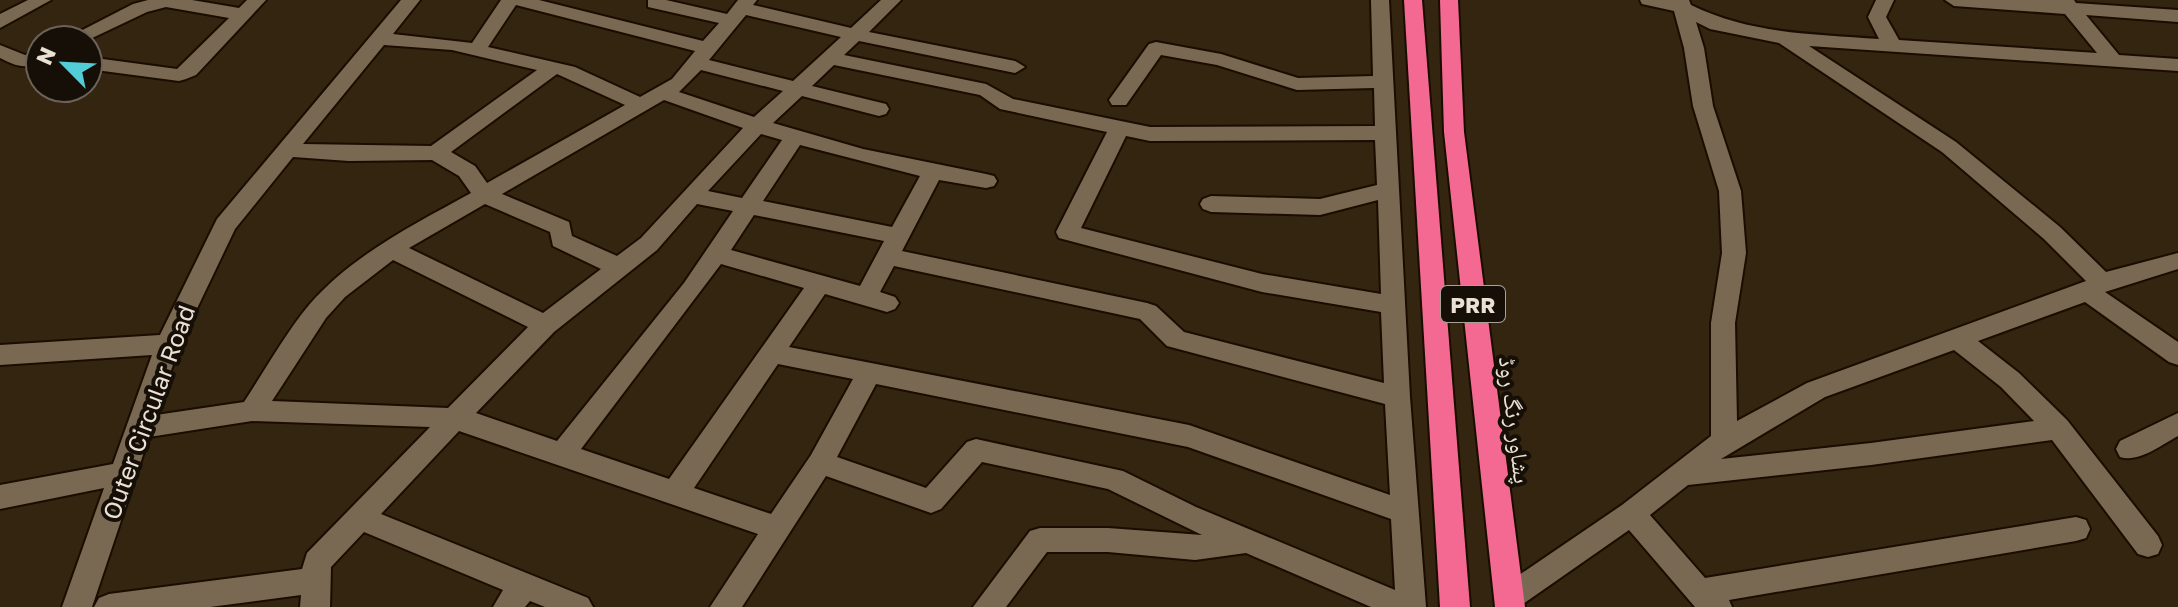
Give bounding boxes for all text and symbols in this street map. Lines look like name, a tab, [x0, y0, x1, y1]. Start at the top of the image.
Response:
north arrow	[24, 24, 104, 104]
text: N	[30, 43, 61, 69]
road number: PRR	[1441, 286, 1505, 322]
street label: Outer Circular Road	[96, 301, 200, 523]
street label: پشاور رنگ روڈ	[1493, 355, 1538, 485]

